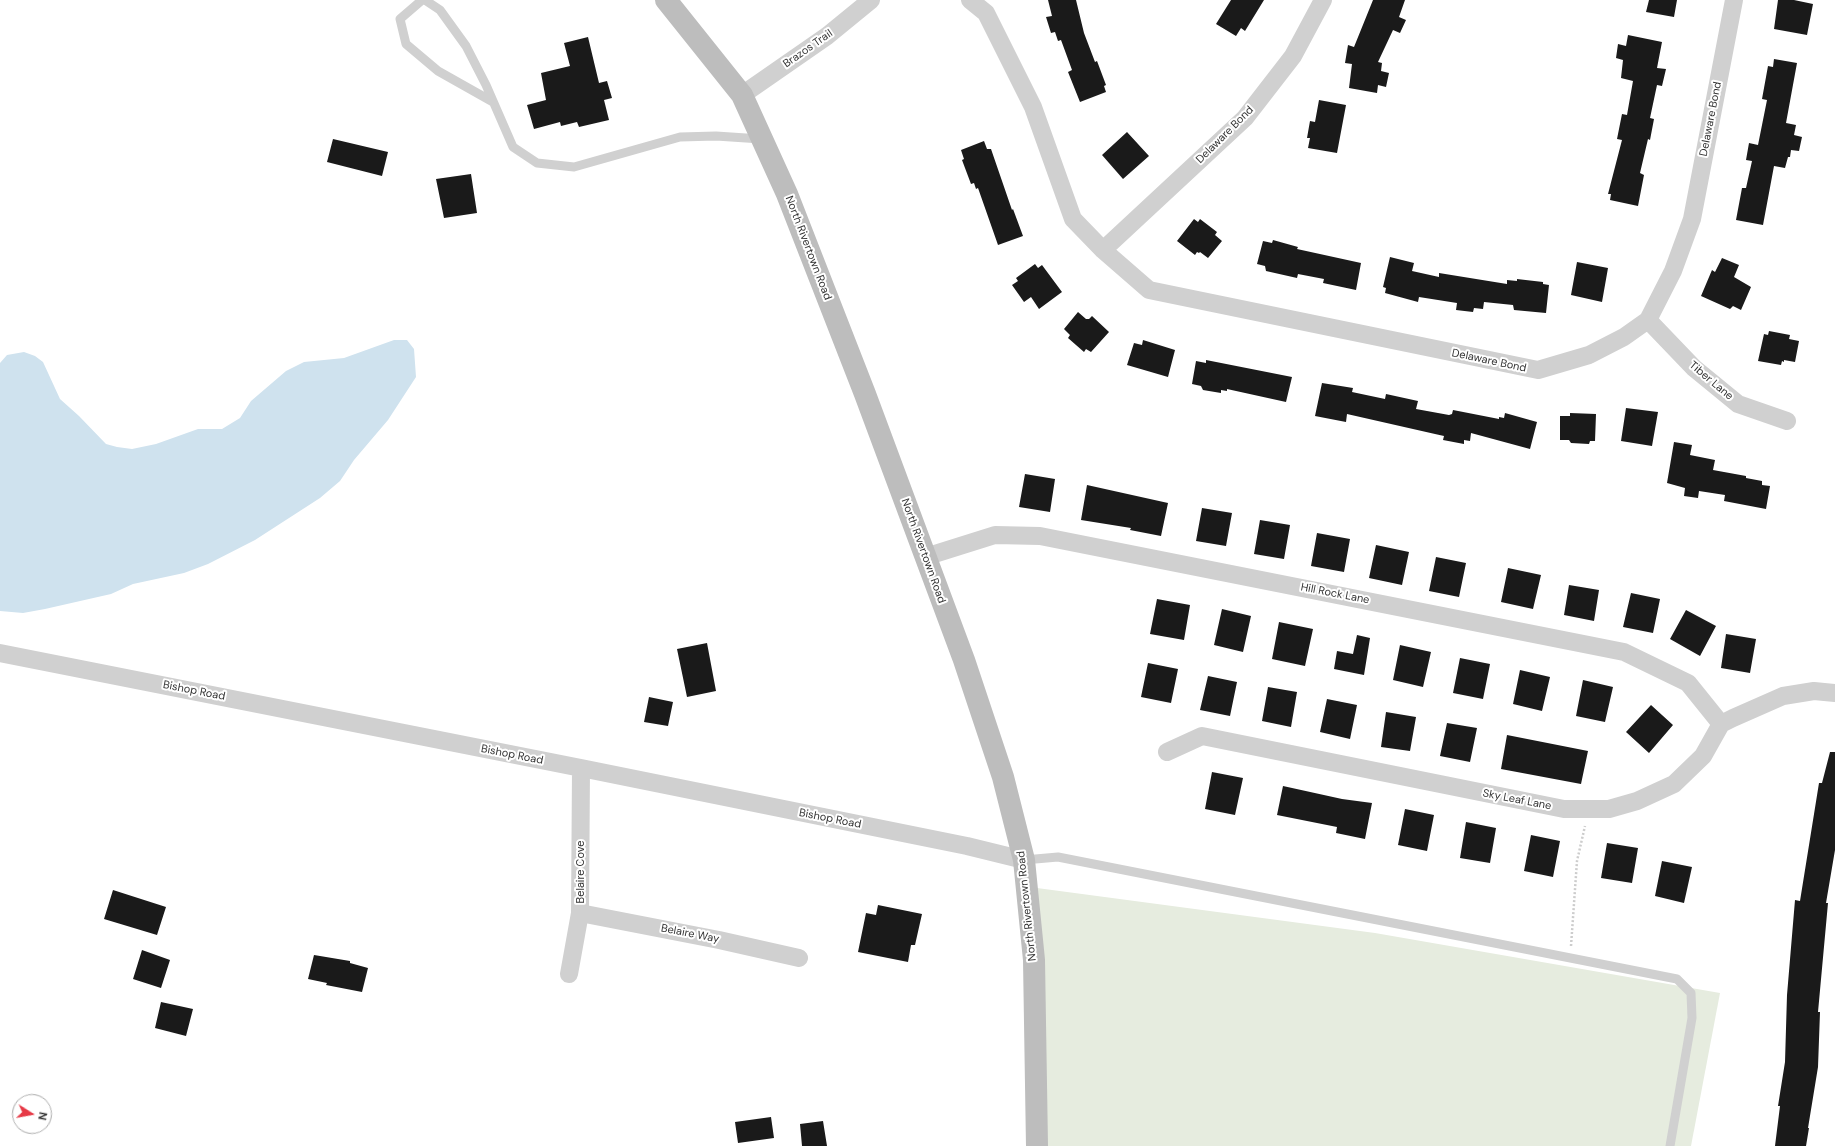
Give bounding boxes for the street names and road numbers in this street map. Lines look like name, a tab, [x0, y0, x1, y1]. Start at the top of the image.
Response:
street label: Brazos Trail	[781, 27, 835, 71]
street label: Delaware Bond	[1697, 81, 1725, 157]
street label: Delaware Bond	[1194, 104, 1256, 166]
street label: North Rivertown Road	[782, 194, 834, 302]
street label: Delaware Bond	[1451, 347, 1527, 375]
street label: Tiber Lane	[1686, 359, 1736, 403]
street label: North Rivertown Road	[898, 497, 948, 605]
street label: Hill Rock Lane	[1299, 581, 1371, 607]
street label: Bishop Road	[162, 679, 226, 703]
street label: Bishop Road	[480, 743, 544, 767]
street label: Sky Leaf Lane	[1481, 787, 1553, 813]
street label: Bishop Road	[798, 807, 862, 831]
street label: Belaire Cove	[574, 841, 588, 903]
street label: North Rivertown Road	[1015, 850, 1039, 962]
street label: Belaire Way	[660, 922, 720, 946]

